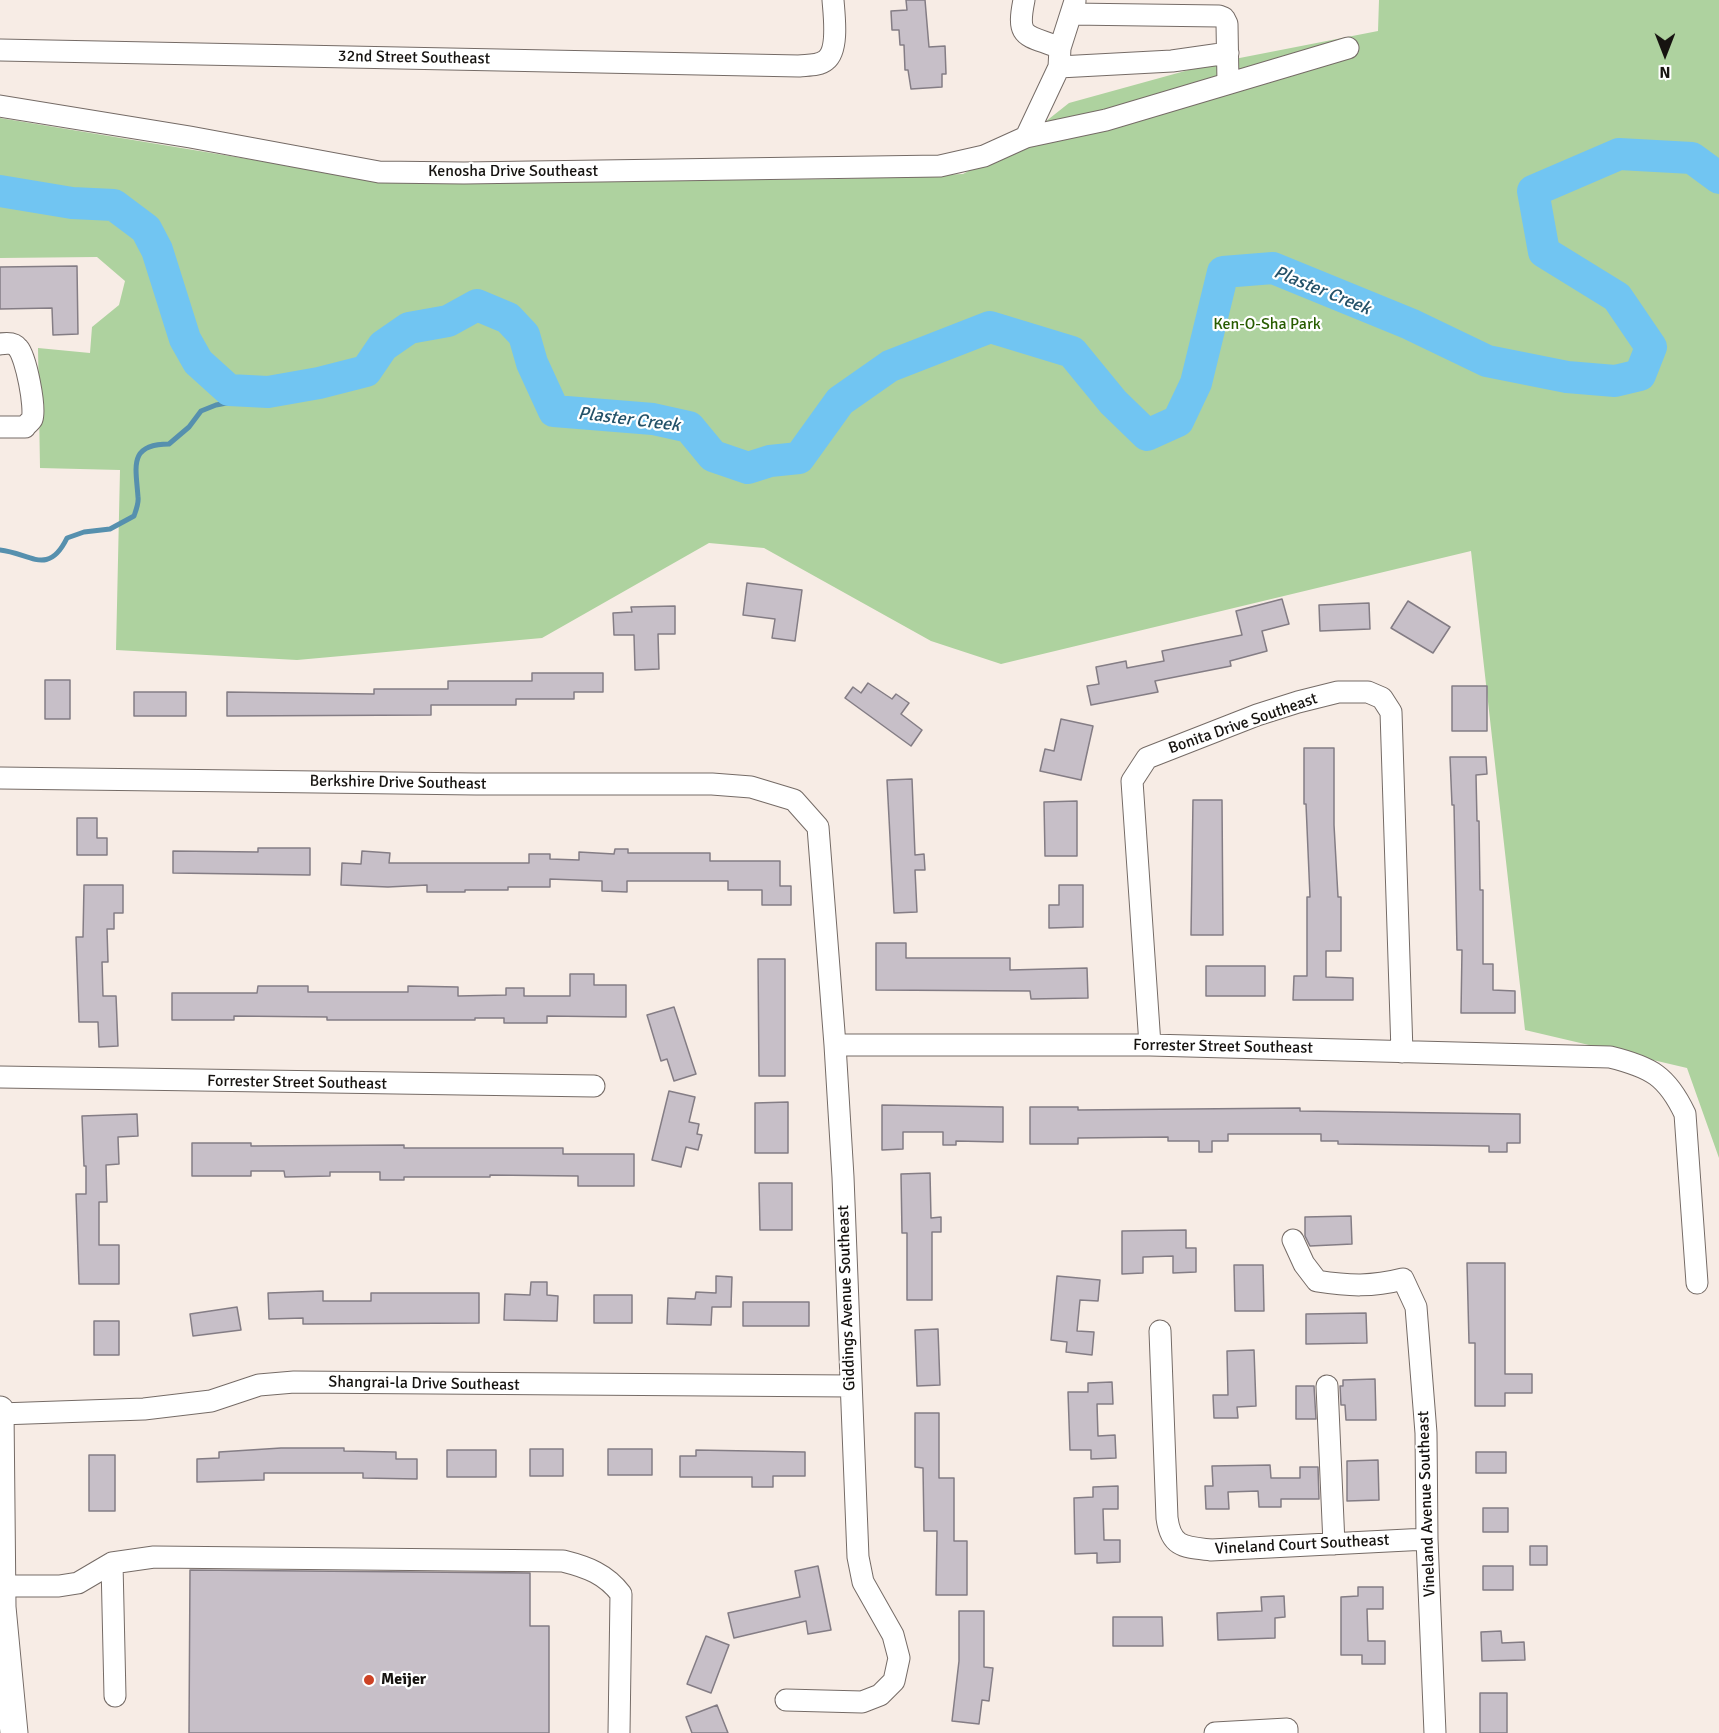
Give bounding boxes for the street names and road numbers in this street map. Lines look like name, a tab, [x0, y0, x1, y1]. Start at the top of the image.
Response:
street label: 32nd Street Southeast	[338, 47, 490, 69]
street label: Kenosha Drive Southeast	[428, 162, 598, 182]
street label: Bonita Drive Southeast	[1166, 689, 1320, 759]
street label: Berkshire Drive Southeast	[309, 772, 487, 794]
street label: Forrester Street Southeast	[1133, 1036, 1313, 1058]
street label: Forrester Street Southeast	[207, 1072, 387, 1094]
street label: Giddings Avenue Southeast	[834, 1205, 860, 1391]
street label: Shangrai-la Drive Southeast	[328, 1373, 520, 1395]
street label: Vineland Avenue Southeast	[1414, 1411, 1440, 1597]
street label: Vineland Court Southeast	[1214, 1531, 1390, 1559]

